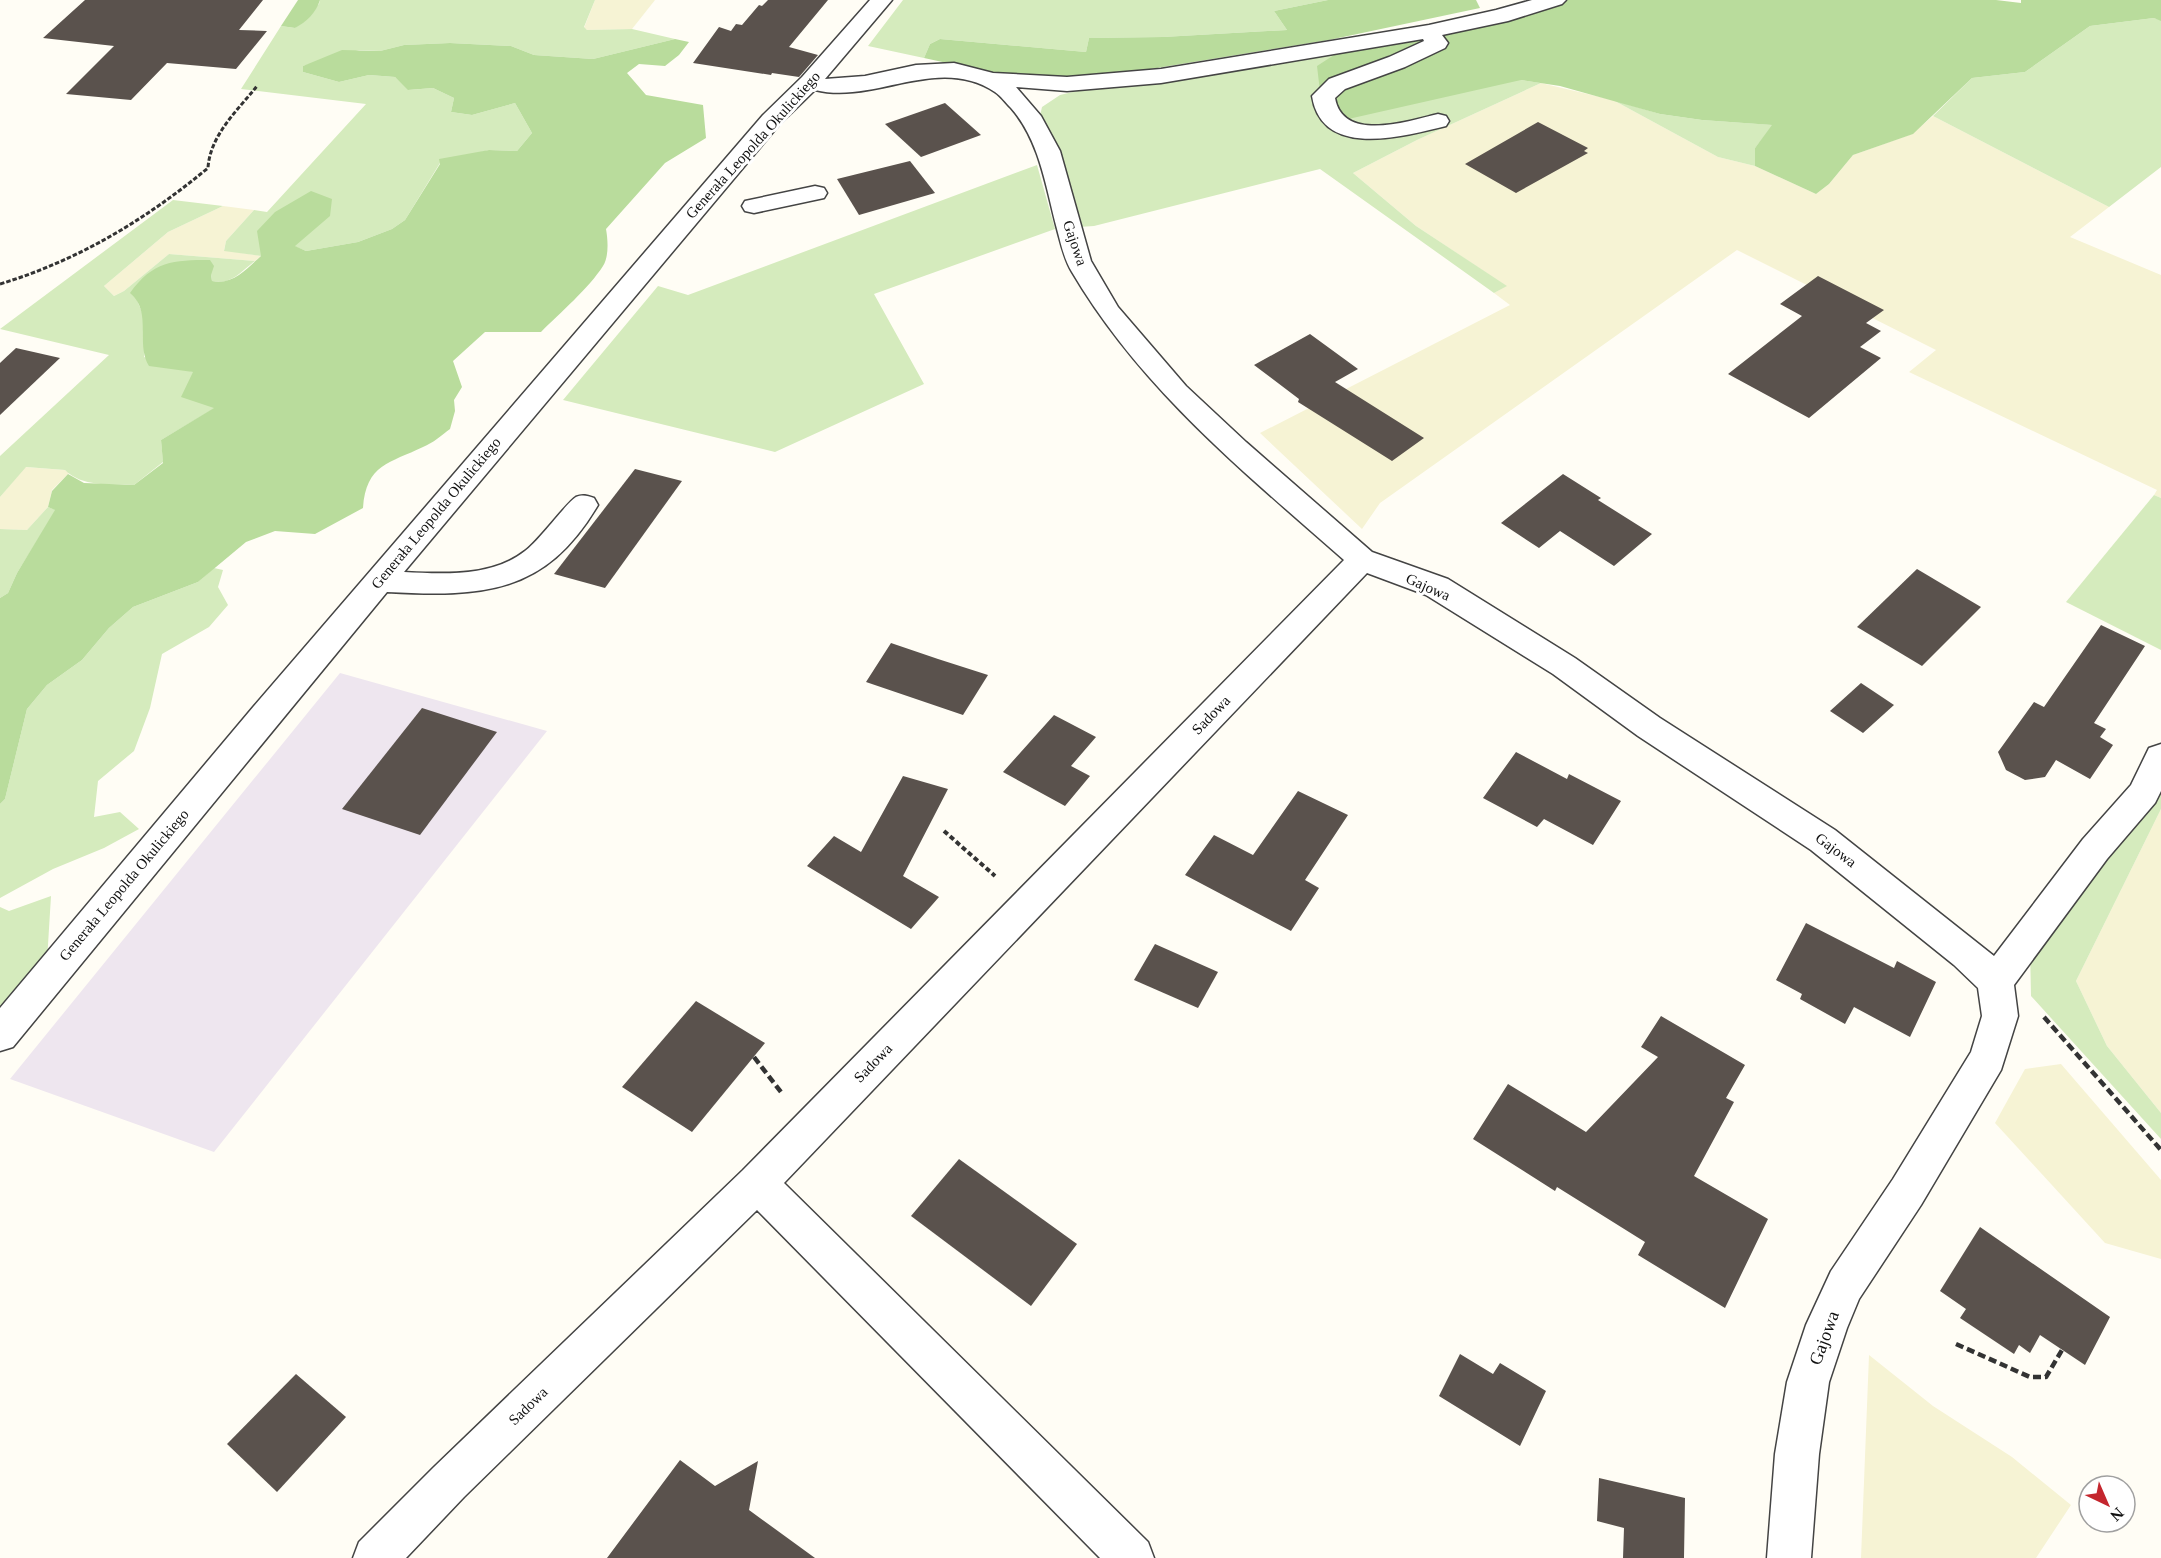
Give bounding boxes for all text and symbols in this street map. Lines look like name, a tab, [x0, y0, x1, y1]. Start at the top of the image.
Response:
street label: Generała Leopolda Okulickiego	[683, 68, 823, 222]
street label: Gajowa	[1060, 218, 1090, 268]
street label: Generała Leopolda Okulickiego	[368, 434, 504, 592]
street label: Gajowa	[1403, 570, 1453, 604]
street label: Sadowa	[1189, 692, 1233, 738]
street label: Generała Leopolda Okulickiego	[56, 806, 192, 964]
street label: Gajowa	[1813, 830, 1860, 871]
street label: Sadowa	[851, 1040, 895, 1086]
street label: Gajowa	[1805, 1308, 1843, 1368]
street label: Sadowa	[505, 1384, 551, 1428]
north arrow	[2077, 1474, 2137, 1534]
text: N	[2107, 1504, 2127, 1525]

